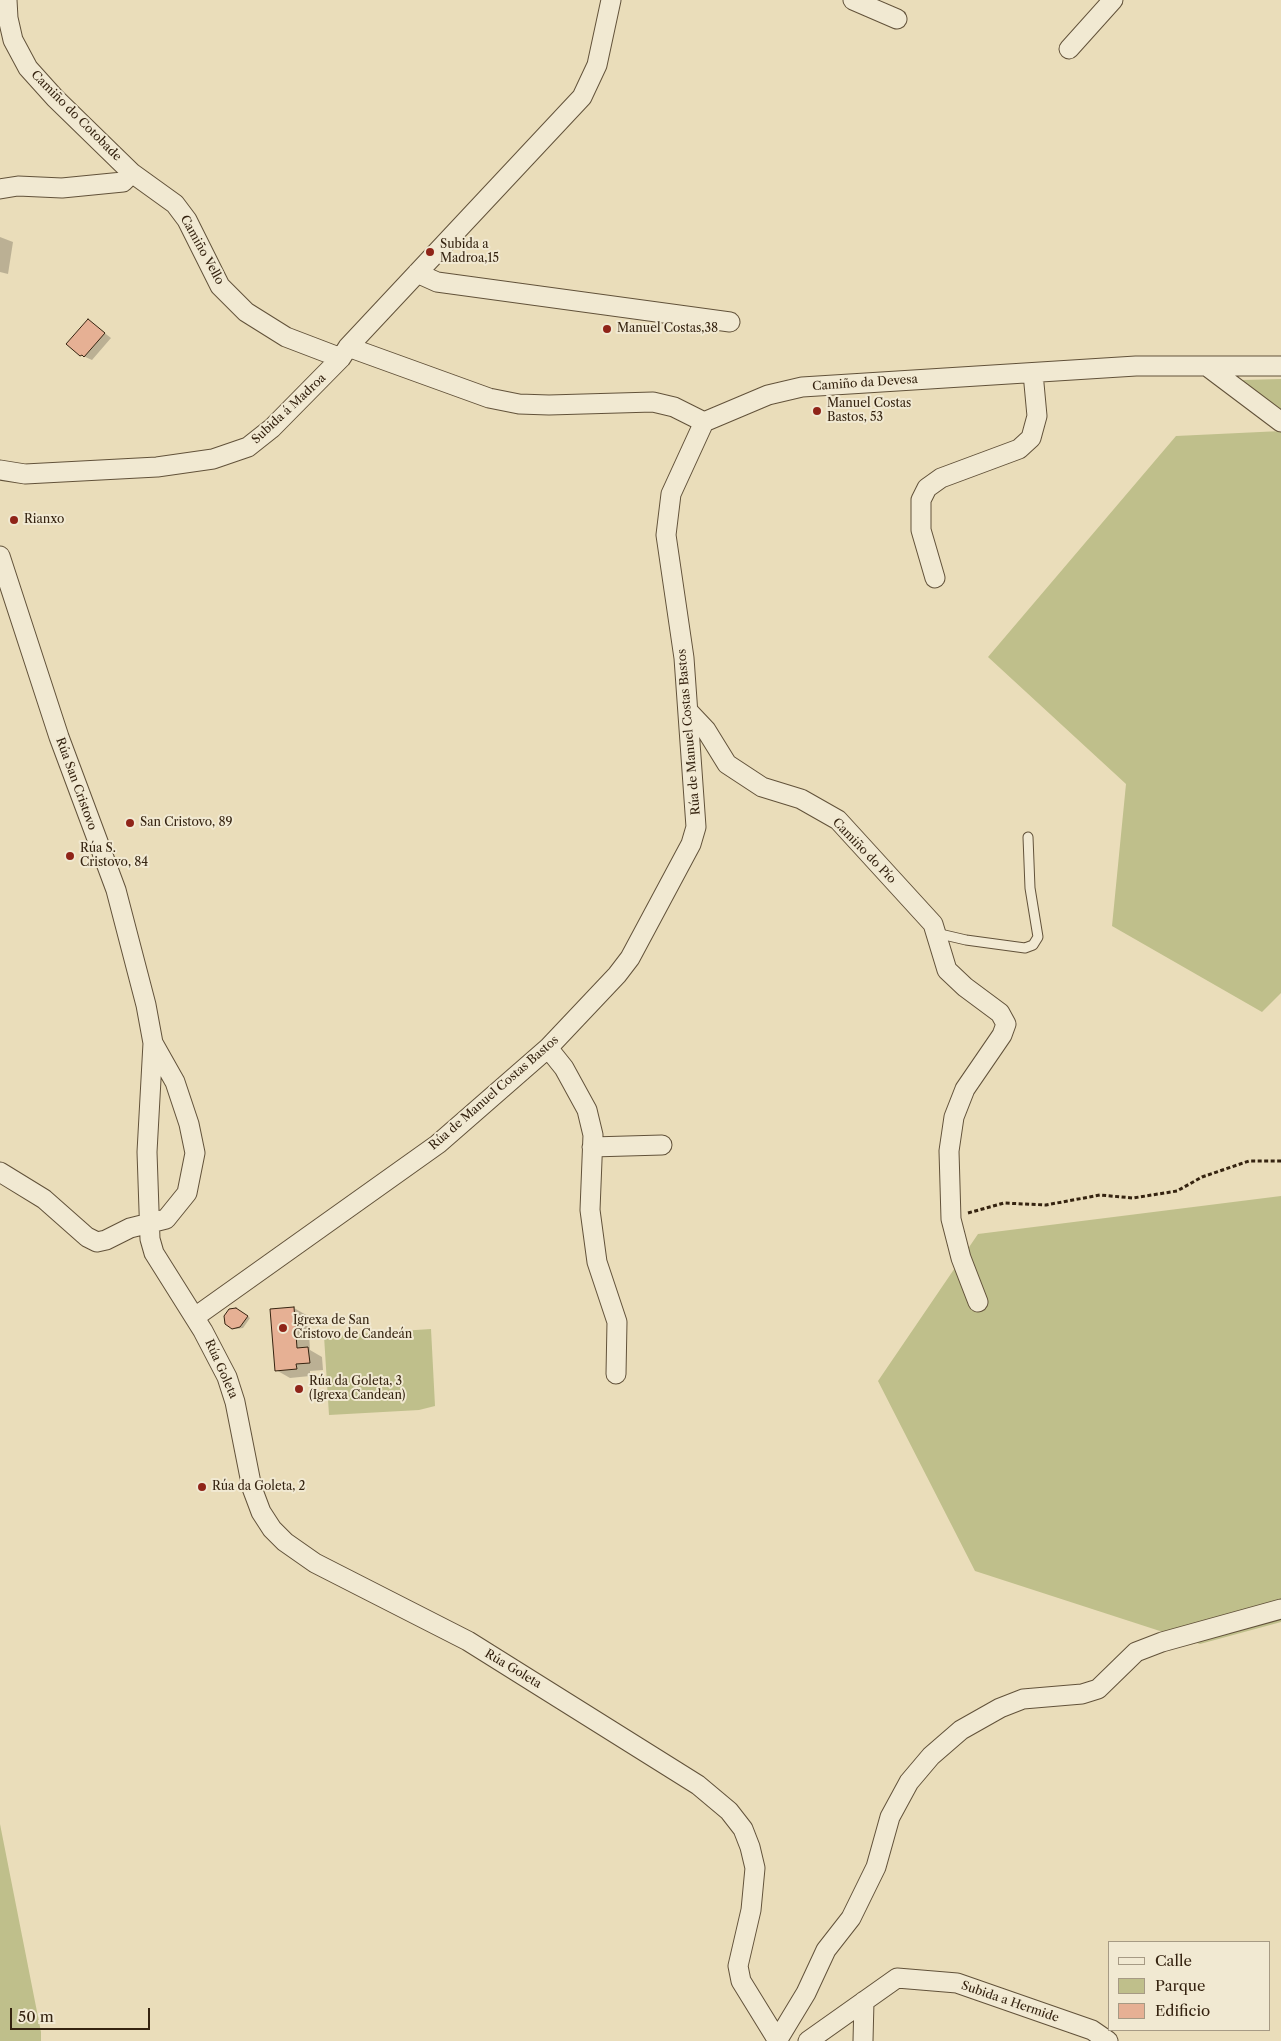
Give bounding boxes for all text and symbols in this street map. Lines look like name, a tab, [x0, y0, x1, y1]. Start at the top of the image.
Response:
street label: Camiño do Cotobade	[28, 68, 124, 164]
street label: Camiño Vello	[177, 213, 227, 287]
place label: Subida a Madroa,15	[440, 238, 499, 266]
marker: Subida a Madroa,15	[424, 246, 436, 258]
place label: Manuel Costas,38	[617, 322, 718, 336]
marker: Manuel Costas,38	[601, 323, 613, 335]
street label: Subida á Madroa	[249, 371, 329, 447]
street label: Camiño da Devesa	[812, 372, 918, 394]
place label: Manuel Costas Bastos, 53	[827, 397, 911, 425]
marker: Manuel Costas Bastos, 53	[811, 405, 823, 417]
place label: Rianxo	[24, 513, 64, 527]
marker: Rianxo	[8, 514, 20, 526]
street label: Rúa de Manuel Costas Bastos	[675, 648, 703, 816]
street label: Rúa San Cristovo	[53, 736, 99, 832]
street label: Camiño do Pío	[829, 815, 899, 887]
place label: San Cristovo, 89	[140, 816, 233, 830]
marker: San Cristovo, 89	[124, 817, 136, 829]
place label: Rúa S. Cristovo, 84	[80, 842, 148, 870]
marker: Rúa S. Cristovo, 84	[64, 850, 76, 862]
street label: Rúa de Manuel Costas Bastos	[426, 1033, 562, 1153]
place label: Igrexa de San Cristovo de Candeán	[293, 1314, 412, 1342]
marker: Igrexa de San Cristovo de Candeán	[277, 1322, 289, 1334]
street label: Rúa Goleta	[202, 1337, 240, 1401]
place label: Rúa da Goleta, 3 (Igrexa Candean)	[309, 1375, 405, 1403]
marker: Rúa da Goleta, 3 (Igrexa Candean)	[293, 1383, 305, 1395]
place label: Rúa da Goleta, 2	[212, 1480, 305, 1494]
marker: Rúa da Goleta, 2	[196, 1481, 208, 1493]
street label: Rúa Goleta	[482, 1647, 544, 1691]
legend	[1108, 1941, 1271, 2031]
text: Calle	[1155, 1951, 1192, 1970]
text: Parque	[1155, 1976, 1205, 1995]
street label: Subida a Hermide	[959, 1979, 1061, 2025]
scale bar	[12, 1998, 152, 2030]
text: Edificio	[1155, 2001, 1210, 2020]
text: 50 m	[18, 2007, 54, 2026]

